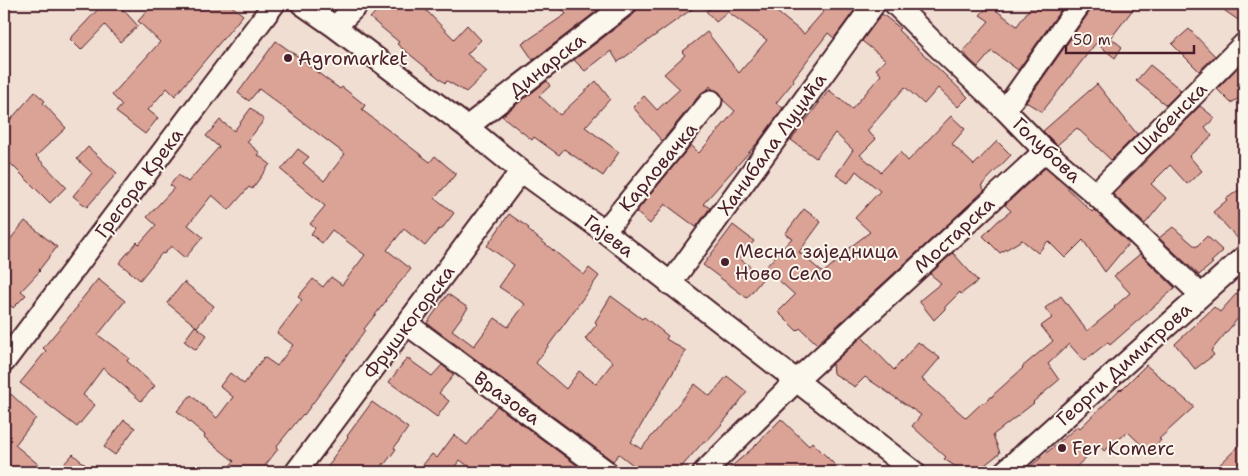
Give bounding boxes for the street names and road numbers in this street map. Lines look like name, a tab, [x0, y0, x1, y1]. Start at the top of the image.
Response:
street label: Динарска	[503, 27, 591, 103]
street label: Ханибала Луцића	[712, 68, 832, 220]
street label: Шибенска	[1128, 77, 1212, 161]
street label: Голубова	[1007, 112, 1087, 188]
street label: Карловачка	[613, 117, 703, 217]
street label: Грегора Крека	[89, 123, 189, 243]
street label: Мостарска	[908, 191, 1000, 279]
street label: Гајева	[579, 209, 639, 263]
street label: Фрушкогорска	[358, 260, 460, 384]
street label: Георги Димитрова	[1051, 297, 1197, 431]
street label: Вразова	[469, 365, 545, 431]

